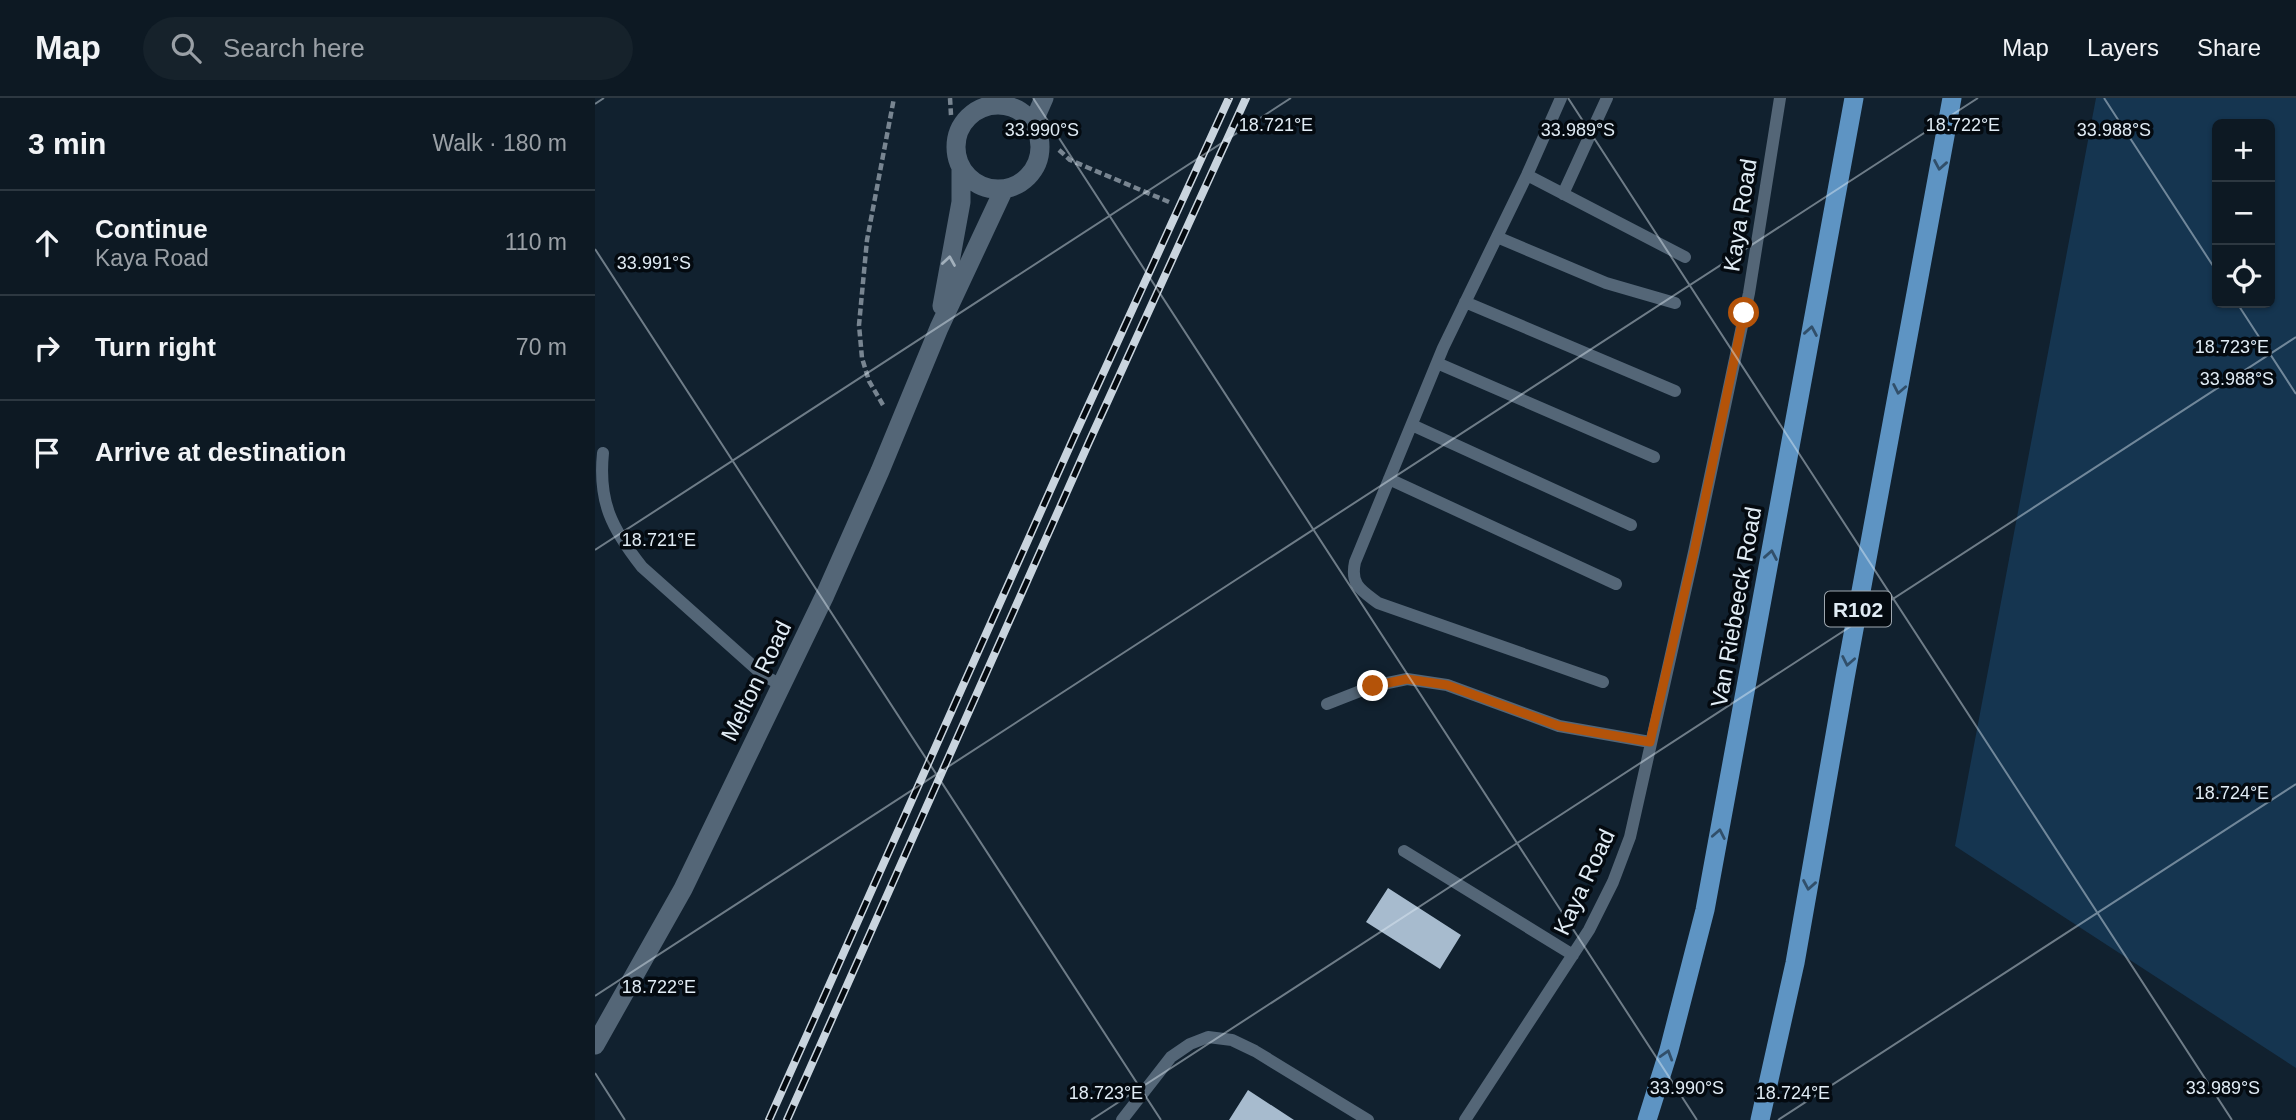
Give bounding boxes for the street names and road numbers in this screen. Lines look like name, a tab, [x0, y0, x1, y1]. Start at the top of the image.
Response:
street label: Kaya Road	[1718, 157, 1762, 273]
street label: Van Riebeeck Road	[1706, 505, 1766, 709]
road number: R102	[1825, 592, 1891, 626]
street label: Melton Road	[716, 617, 796, 745]
street label: Kaya Road	[1548, 825, 1620, 939]

